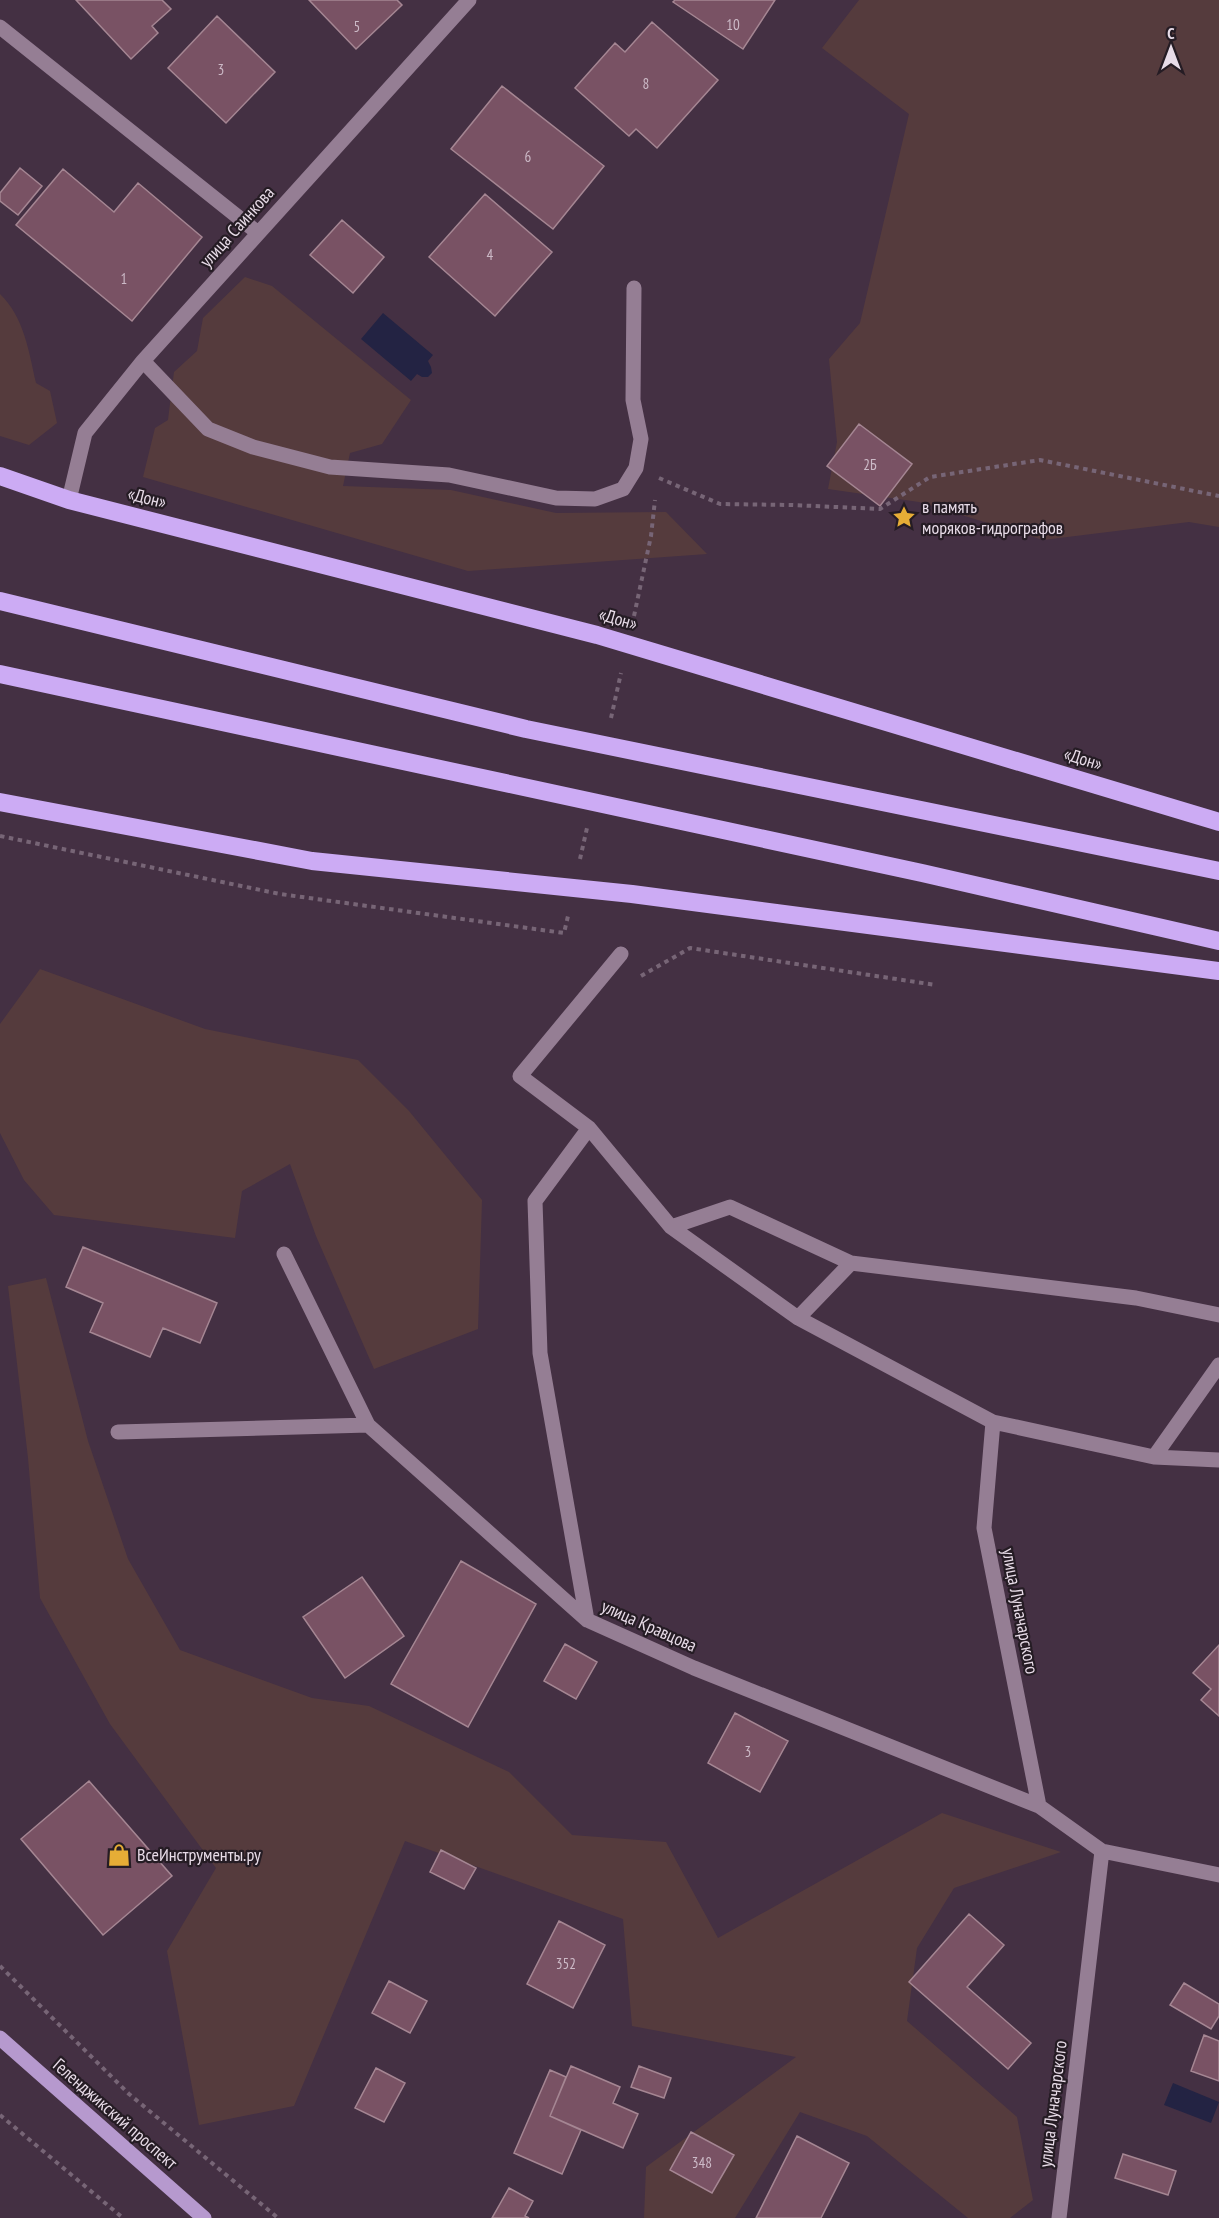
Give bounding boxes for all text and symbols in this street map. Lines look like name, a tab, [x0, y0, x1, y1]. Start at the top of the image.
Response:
house number: 10	[726, 15, 740, 34]
house number: 5	[354, 17, 360, 36]
north arrow	[1141, 18, 1201, 78]
text: С	[1167, 23, 1175, 43]
house number: 3	[218, 60, 224, 79]
house number: 8	[643, 74, 649, 93]
house number: 6	[525, 147, 532, 166]
street label: улица Саинкова	[194, 181, 279, 272]
house number: 4	[487, 245, 494, 264]
house number: 1	[121, 269, 127, 288]
house number: 2Б	[863, 455, 877, 474]
street label: «Дон»	[125, 482, 169, 513]
place label: в память моряков-гидрографов	[922, 495, 1063, 539]
place icon: в память моряков-гидрографов	[891, 504, 917, 530]
street label: «Дон»	[596, 602, 640, 635]
street label: «Дон»	[1061, 742, 1105, 775]
street label: улица Луначарского	[997, 1546, 1044, 1676]
street label: улица Кравцова	[598, 1594, 701, 1657]
house number: 3	[745, 1742, 751, 1761]
shop icon: ВсеИнструменты.ру	[106, 1842, 132, 1868]
place label: ВсеИнструменты.ру	[137, 1843, 261, 1866]
house number: 352	[556, 1954, 576, 1973]
street label: улица Луначарского	[1033, 2039, 1072, 2169]
street label: Геленджикский проспект	[48, 2053, 182, 2174]
house number: 348	[692, 2153, 712, 2172]

